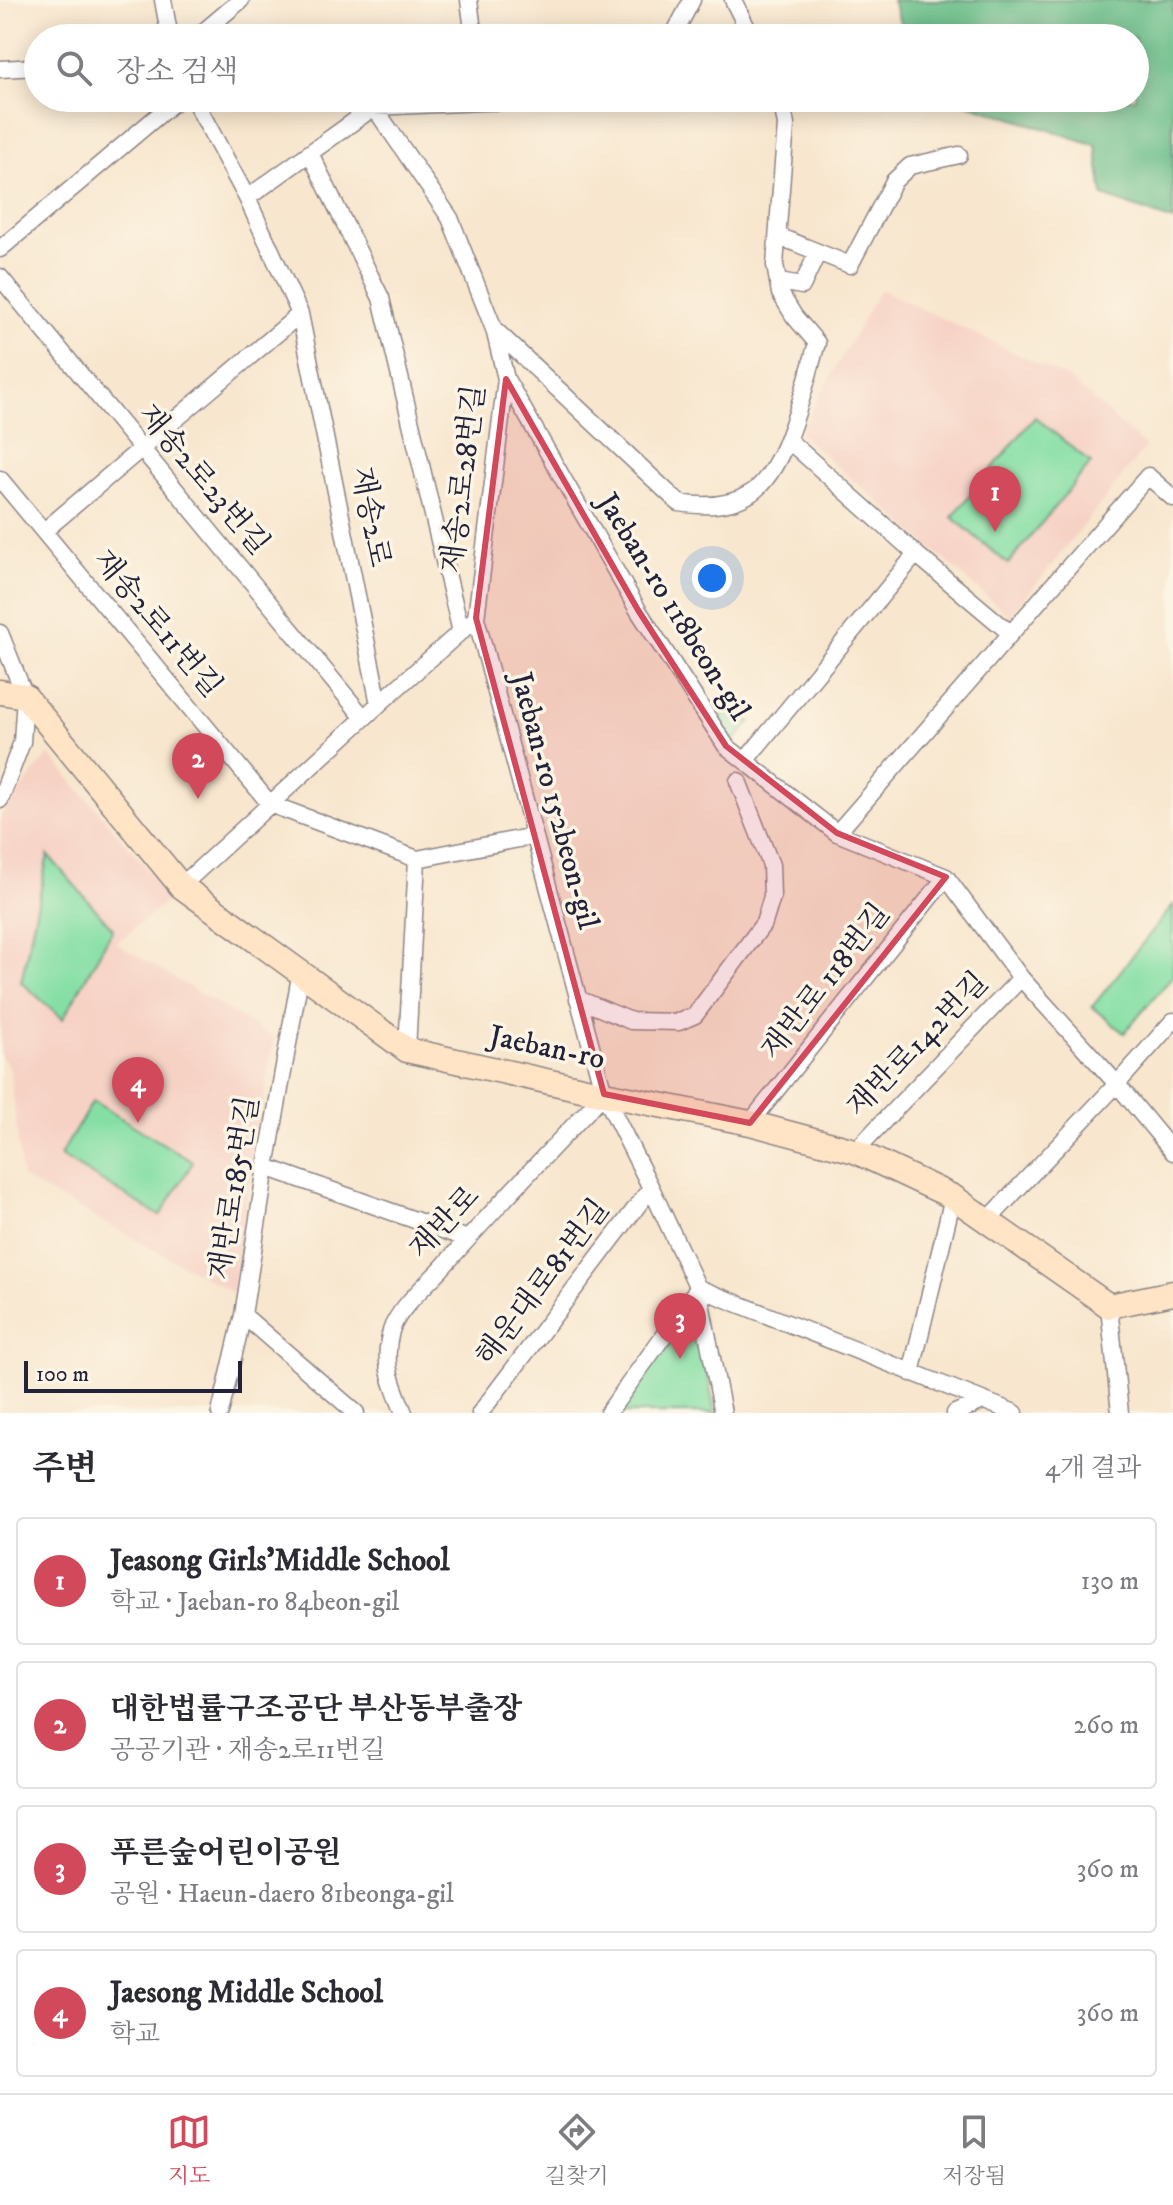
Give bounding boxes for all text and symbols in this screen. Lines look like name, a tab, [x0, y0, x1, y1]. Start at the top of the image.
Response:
search box	[24, 24, 1149, 112]
icon: search	[52, 46, 96, 90]
text: 장소 검색	[116, 54, 238, 91]
street label: 재송2로28번길	[434, 383, 494, 575]
street label: 재송2로23번길	[129, 397, 277, 563]
street label: 재송2로	[342, 464, 398, 570]
pin: 1	[969, 466, 1021, 532]
street label: Jaeban-ro 118beon-gil	[587, 484, 758, 727]
street label: 재송2로11번길	[84, 543, 230, 705]
your location	[692, 558, 732, 598]
street label: Jaeban-ro 152beon-gil	[501, 666, 606, 933]
pin: 2	[172, 733, 224, 799]
street label: 재반로 118번길	[753, 896, 899, 1068]
street label: 재반로142번길	[839, 965, 997, 1125]
street label: Jaeban-ro	[483, 1017, 608, 1078]
pin: 4	[112, 1057, 164, 1123]
street label: 재반로185번길	[202, 1093, 268, 1283]
street label: 재반로	[402, 1179, 488, 1267]
street label: 해운대로81번길	[468, 1192, 618, 1374]
pin: 3	[654, 1293, 706, 1359]
scale bar	[24, 1357, 242, 1393]
text: 100 m	[36, 1361, 89, 1388]
text: 주변	[32, 1448, 98, 1490]
text: 4개 결과	[1045, 1452, 1141, 1485]
text: Jeasong Girls'Middle School	[110, 1543, 450, 1580]
text: 1	[55, 1565, 65, 1598]
text: 130 m	[1081, 1565, 1139, 1598]
text: 학교 · Jaeban-ro 84beon-gil	[110, 1586, 399, 1619]
text: 대한법률구조공단 부산동부출장	[110, 1691, 522, 1728]
text: 2	[54, 1709, 66, 1742]
text: 260 m	[1074, 1709, 1139, 1742]
text: 공공기관 · 재송2로11번길	[110, 1734, 385, 1767]
text: 푸른숲어린이공원	[110, 1835, 342, 1872]
text: 3	[55, 1853, 65, 1886]
text: 360 m	[1077, 1853, 1139, 1886]
text: 공원 · Haeun-daero 81beonga-gil	[110, 1878, 454, 1911]
text: Jaesong Middle School	[110, 1975, 383, 2012]
text: 4	[53, 1997, 67, 2030]
text: 360 m	[1077, 1997, 1139, 2030]
text: 학교	[110, 2018, 160, 2051]
tab: 지도	[167, 2110, 211, 2190]
tab: 길찾기	[545, 2110, 608, 2190]
tab: 저장됨	[942, 2110, 1006, 2190]

